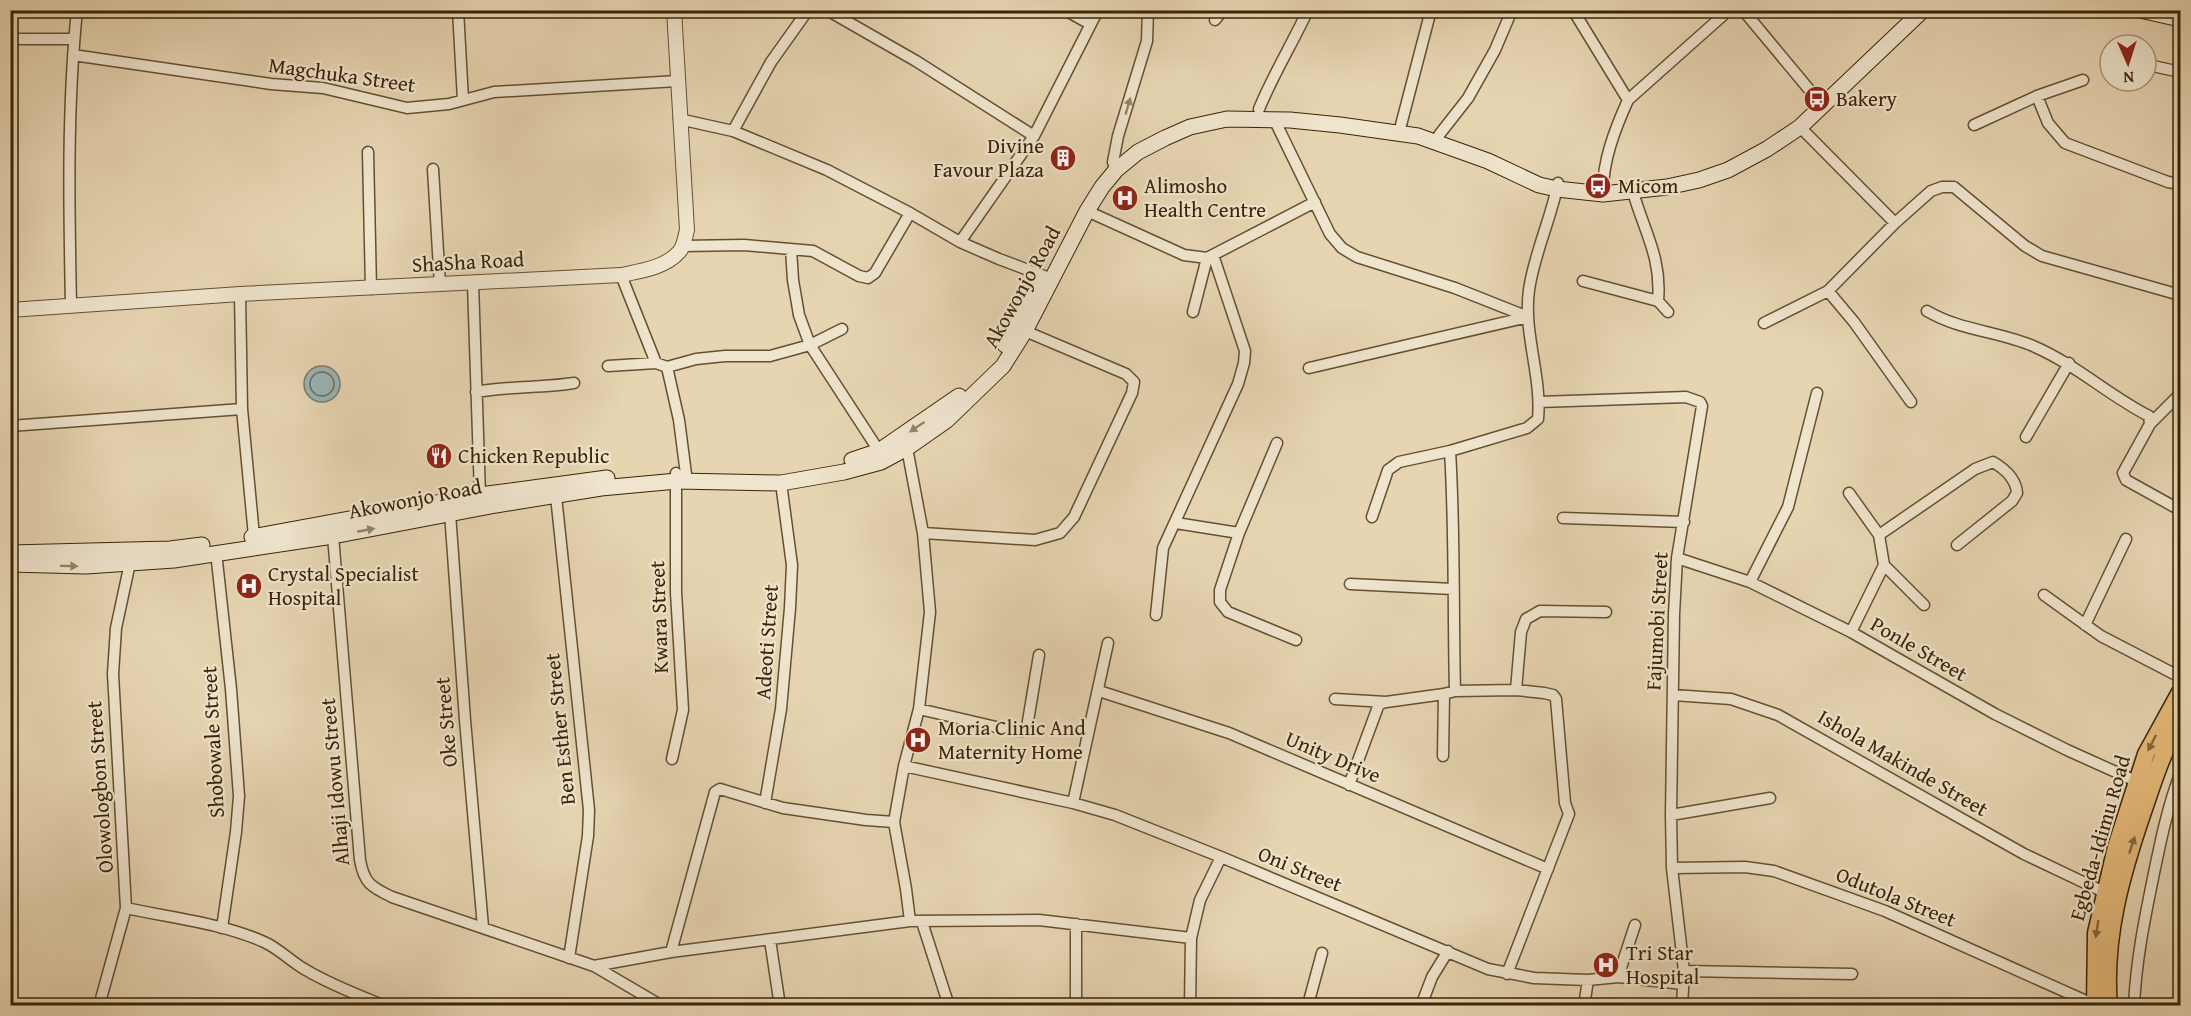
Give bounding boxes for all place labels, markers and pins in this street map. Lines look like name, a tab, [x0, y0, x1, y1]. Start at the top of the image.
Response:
place label: Bakery	[1836, 83, 1898, 114]
bus stop icon: Bakery	[1802, 84, 1832, 114]
place label: Divine Favour Plaza	[933, 130, 1044, 185]
building icon: Divine Favour Plaza	[1048, 143, 1078, 173]
place label: Alimosho Health Centre	[1144, 170, 1266, 225]
place label: Micom	[1618, 170, 1678, 201]
bus stop icon: Micom	[1583, 171, 1613, 201]
hospital icon: Alimosho Health Centre	[1110, 183, 1140, 213]
place label: Chicken Republic	[458, 440, 609, 471]
restaurant icon: Chicken Republic	[424, 441, 454, 471]
place label: Crystal Specialist Hospital	[268, 558, 419, 613]
hospital icon: Crystal Specialist Hospital	[234, 571, 264, 601]
place label: Moria Clinic And Maternity Home	[938, 712, 1086, 767]
hospital icon: Moria Clinic And Maternity Home	[903, 725, 933, 755]
place label: Tri Star Hospital	[1626, 937, 1700, 992]
hospital icon: Tri Star Hospital	[1591, 950, 1621, 980]

